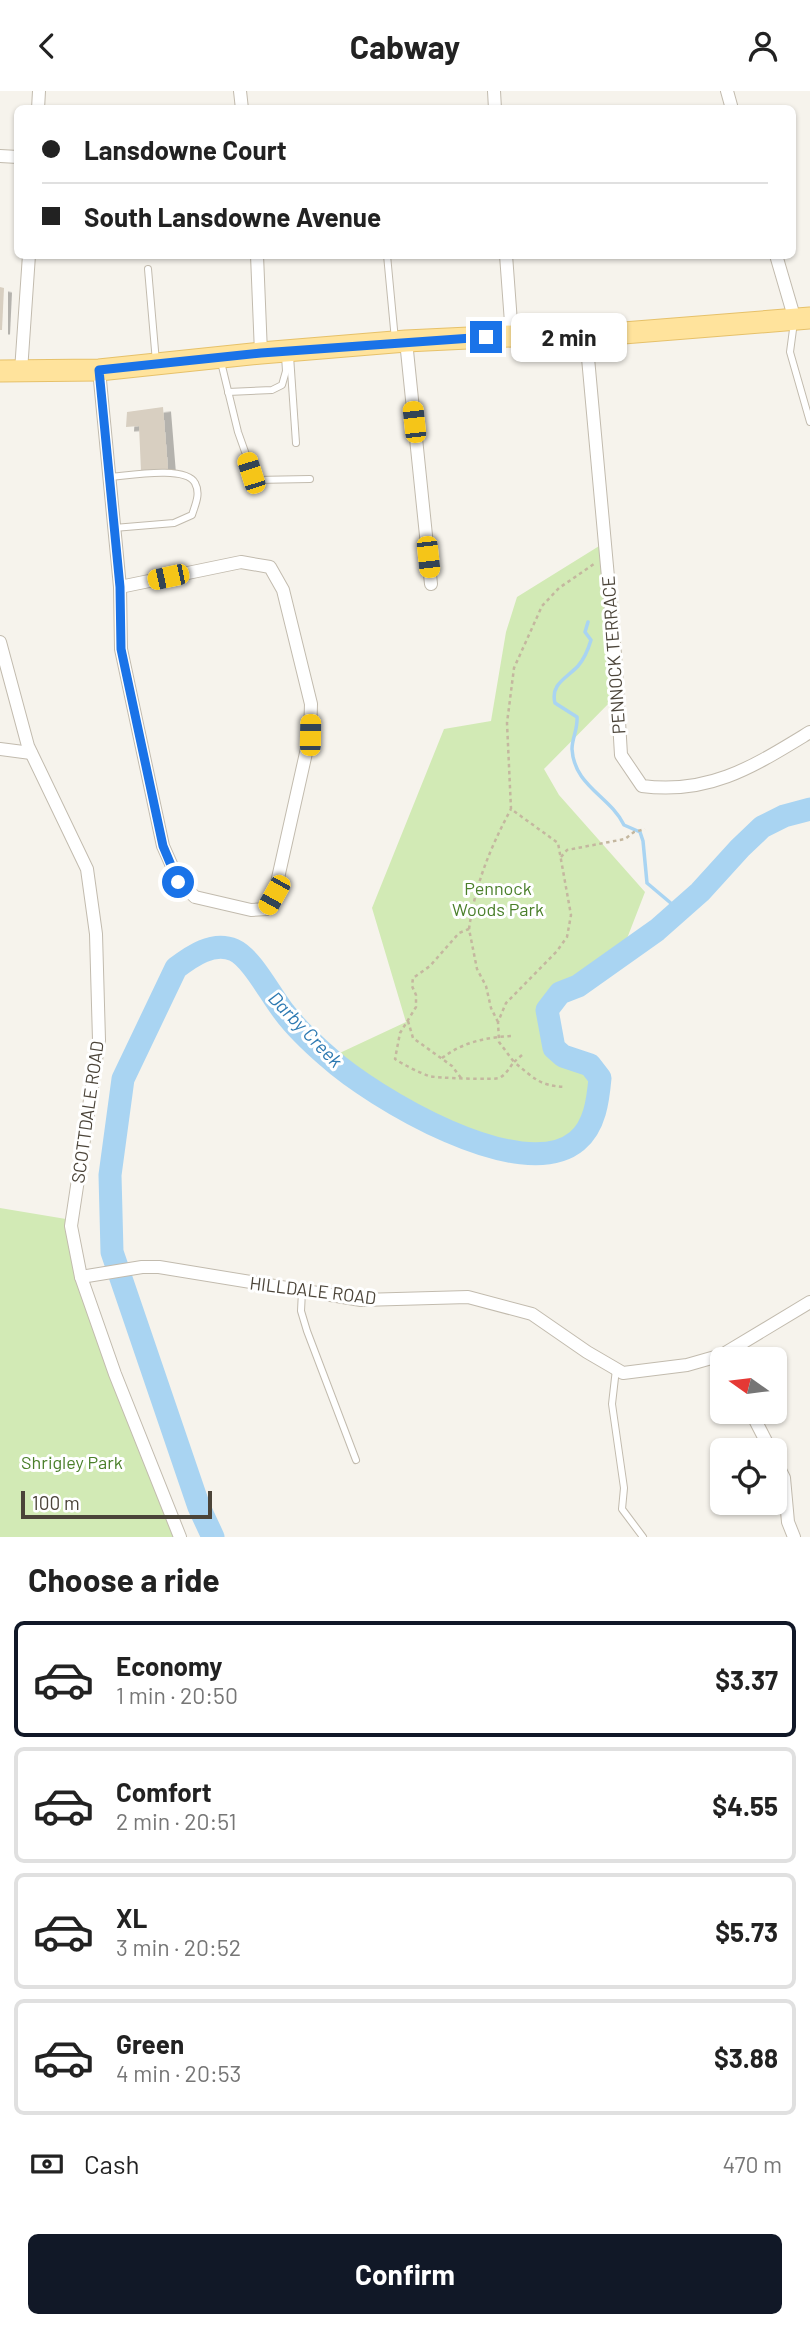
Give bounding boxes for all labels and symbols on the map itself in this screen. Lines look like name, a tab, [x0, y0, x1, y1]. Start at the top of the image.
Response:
callout: 2 min	[510, 313, 626, 361]
route end	[470, 321, 502, 353]
car	[402, 400, 427, 444]
car	[235, 450, 268, 496]
car	[416, 535, 441, 579]
car	[146, 562, 191, 592]
street label: PENNOCK TERRACE	[596, 575, 630, 735]
car	[300, 714, 321, 756]
route start	[162, 866, 194, 898]
car	[255, 872, 294, 918]
park label: Pennock Woods Park	[452, 877, 544, 920]
water label: Darby Creek	[264, 986, 348, 1072]
street label: SCOTTDALE ROAD	[66, 1039, 108, 1185]
street label: HILLDALE ROAD	[248, 1271, 378, 1309]
north arrow	[710, 1347, 788, 1425]
park label: Shrigley Park	[21, 1451, 123, 1473]
scale bar	[21, 1488, 212, 1520]

